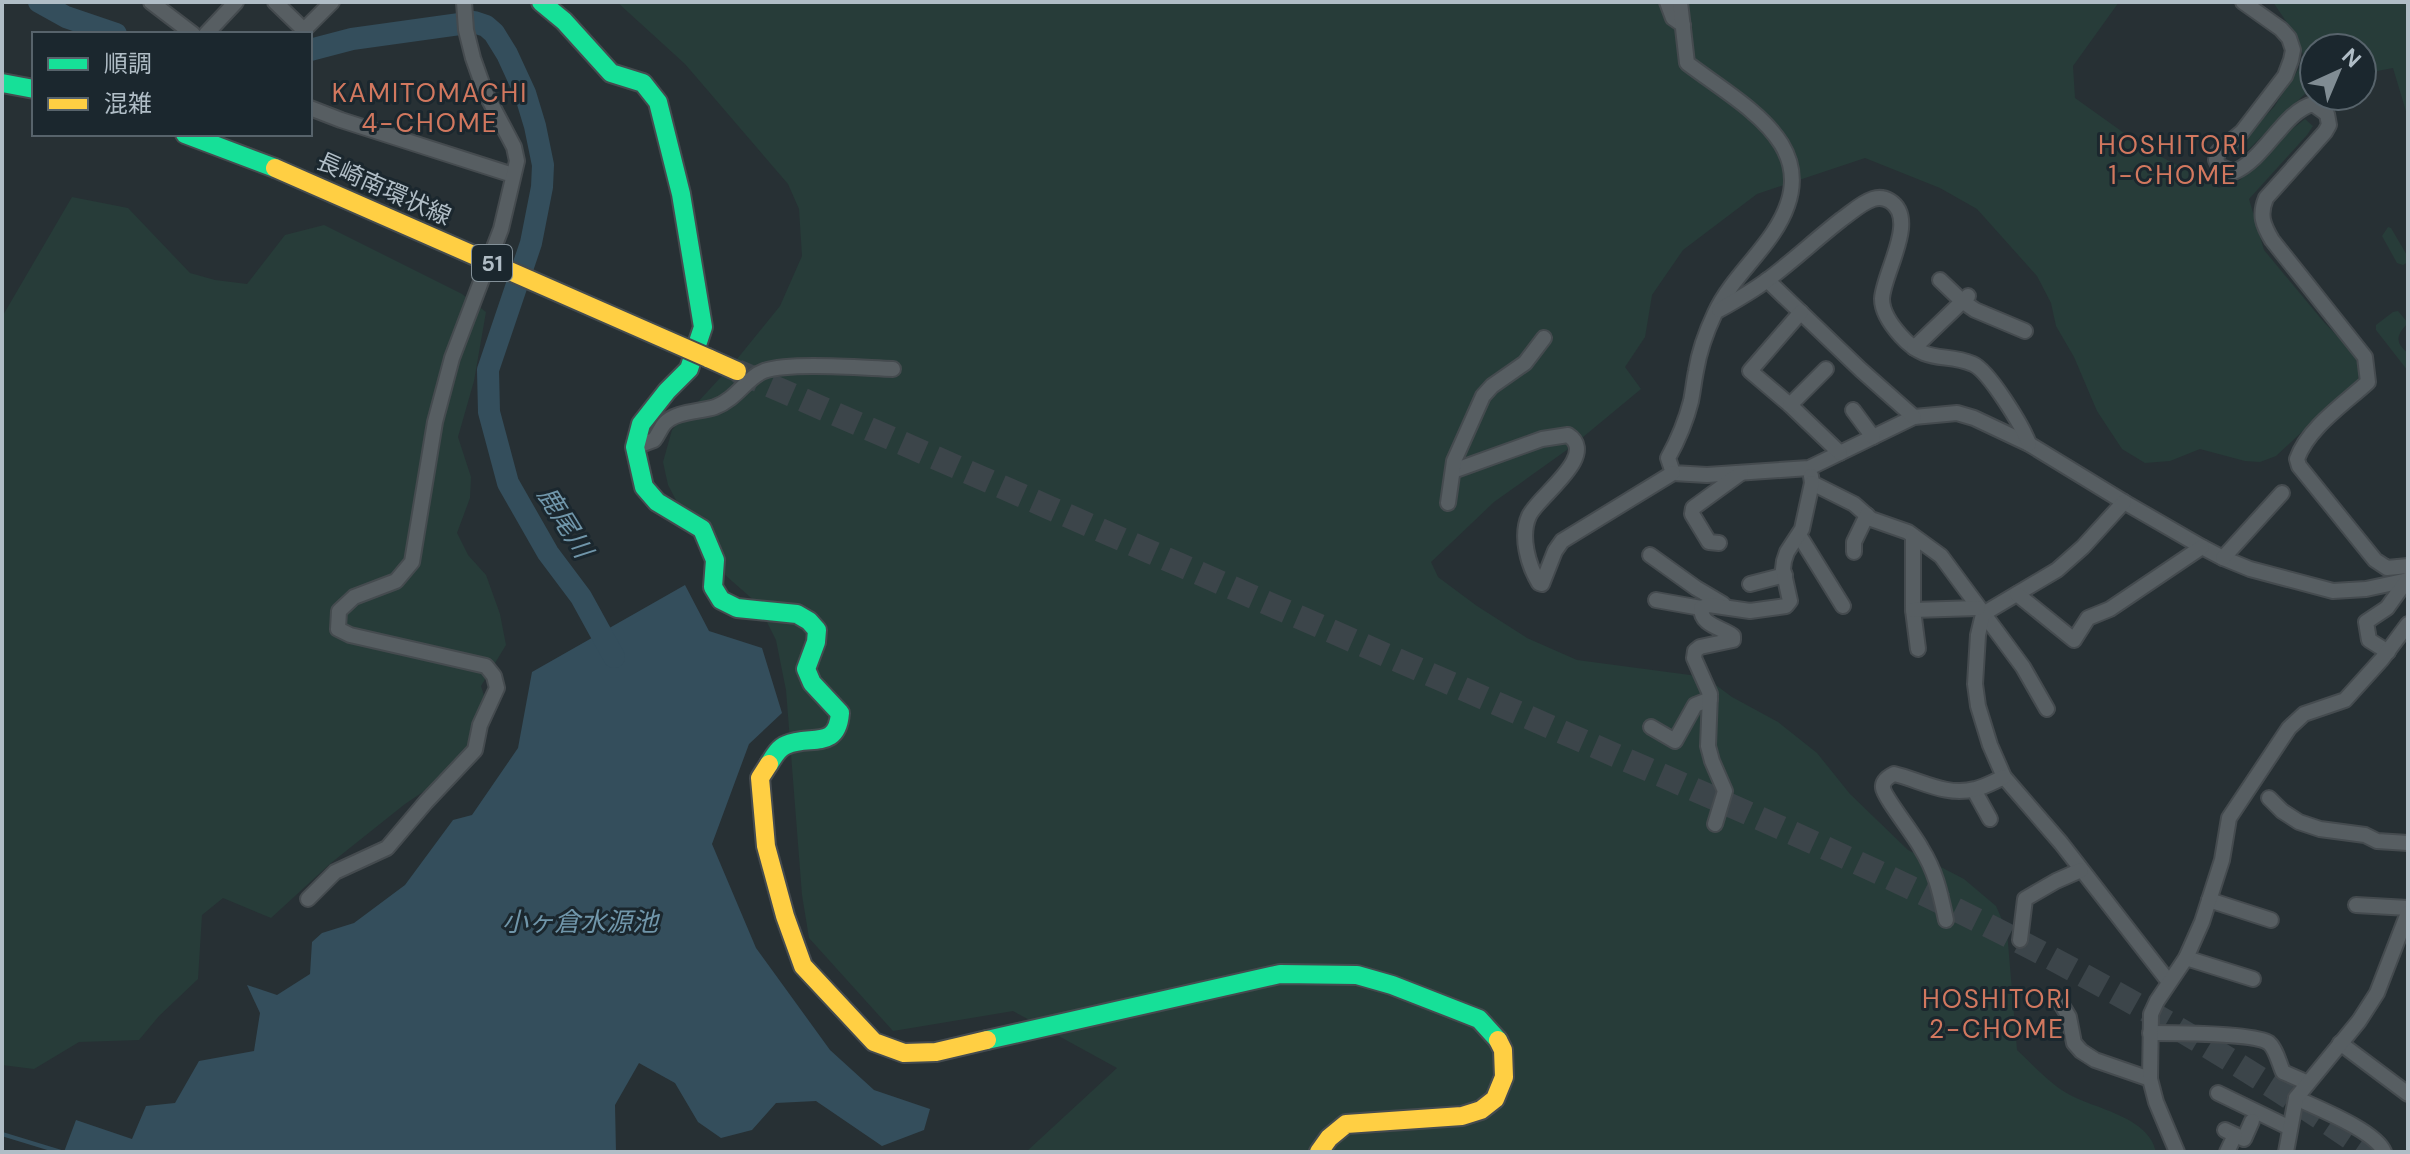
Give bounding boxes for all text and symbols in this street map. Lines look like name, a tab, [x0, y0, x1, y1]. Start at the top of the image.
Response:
legend	[32, 32, 312, 136]
north arrow	[2298, 32, 2378, 112]
text: N	[2336, 42, 2367, 74]
text: 順調	[104, 48, 152, 79]
district label: KAMITOMACHI 4-CHOME	[332, 76, 528, 140]
text: 混雑	[104, 88, 152, 119]
district label: HOSHITORI 1-CHOME	[2098, 128, 2248, 192]
street label: 長崎南環状線	[312, 145, 456, 232]
road number: 51	[472, 245, 512, 281]
water label: 鹿尾川	[530, 480, 602, 567]
water label: 小ヶ倉水源池	[502, 905, 661, 939]
district label: HOSHITORI 2-CHOME	[1922, 982, 2072, 1046]

